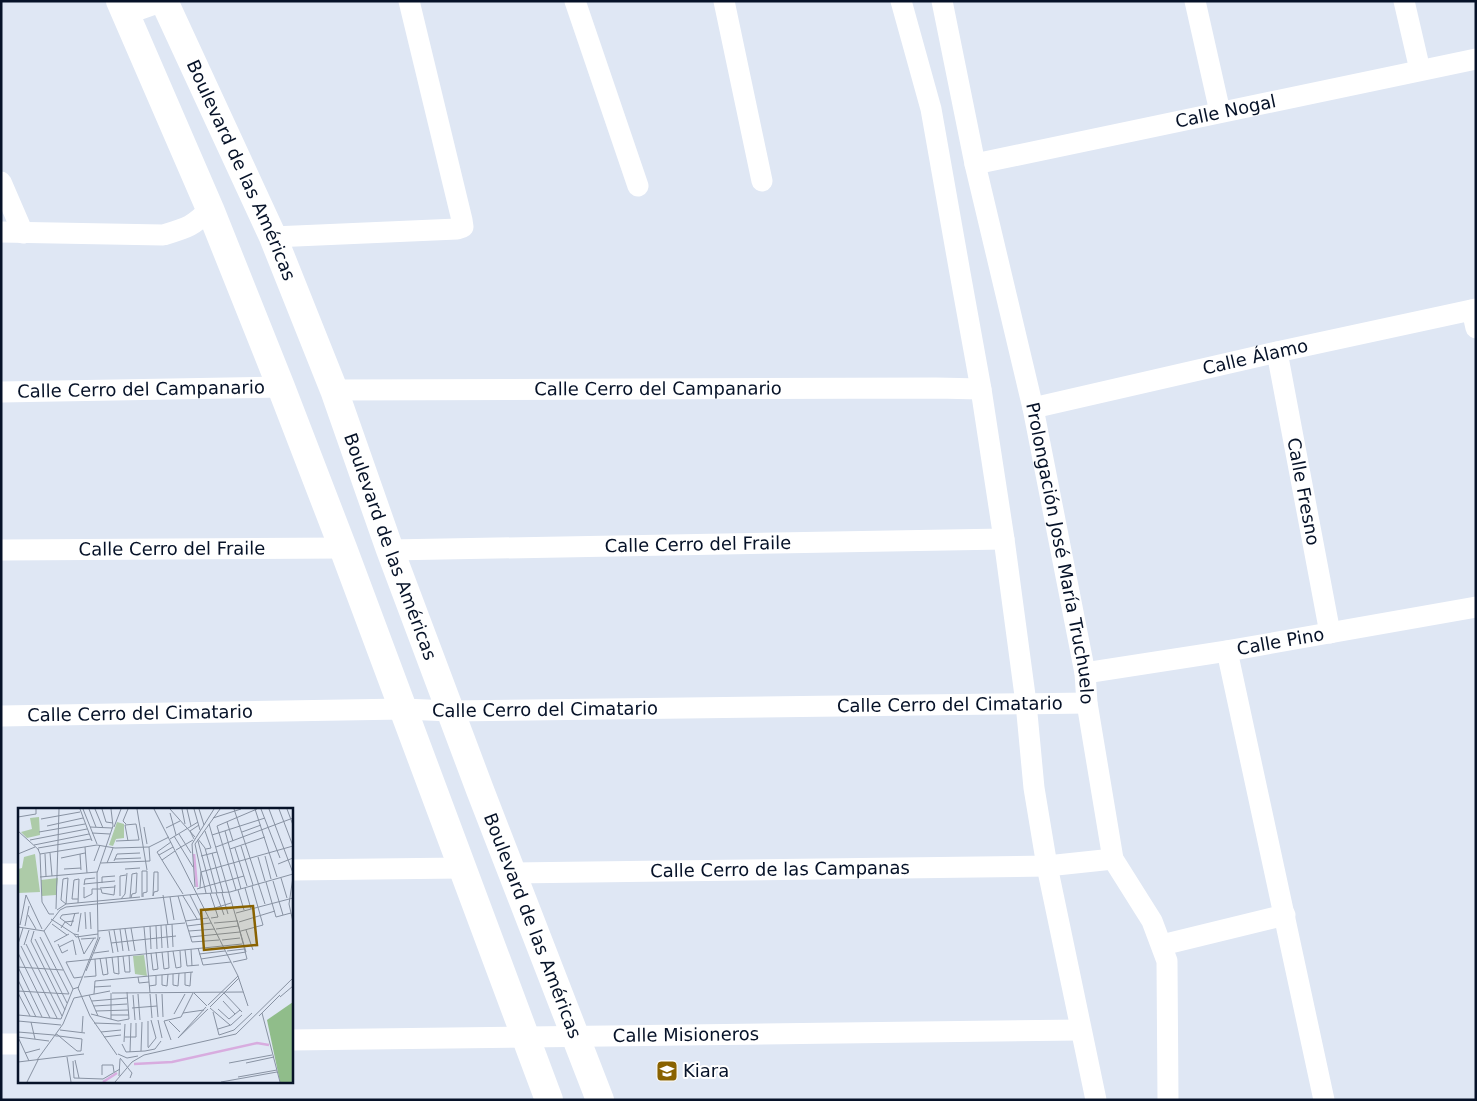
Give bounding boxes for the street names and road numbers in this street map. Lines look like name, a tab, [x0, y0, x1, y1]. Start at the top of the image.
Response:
street label: Boulevard de las Américas	[183, 56, 300, 283]
street label: Calle Nogal	[1173, 90, 1278, 132]
street label: Calle Álamo	[1200, 335, 1310, 379]
street label: Calle Cerro del Campanario	[17, 376, 265, 402]
street label: Calle Cerro del Campanario	[534, 378, 782, 399]
street label: Prolongación José María Truchuelo	[1022, 400, 1098, 705]
street label: Boulevard de las Américas	[340, 430, 441, 663]
street label: Calle Fresno	[1283, 436, 1324, 547]
street label: Calle Cerro del Fraile	[604, 532, 792, 556]
street label: Calle Cerro del Fraile	[79, 537, 265, 560]
street label: Calle Pino	[1235, 623, 1326, 659]
street label: Calle Cerro del Cimatario	[837, 692, 1063, 716]
street label: Calle Cerro del Cimatario	[432, 697, 658, 721]
street label: Calle Cerro del Cimatario	[27, 701, 253, 726]
street label: Boulevard de las Américas	[480, 810, 586, 1041]
street label: Calle Cerro de las Campanas	[650, 857, 910, 881]
street label: Calle Misioneros	[613, 1023, 759, 1046]

